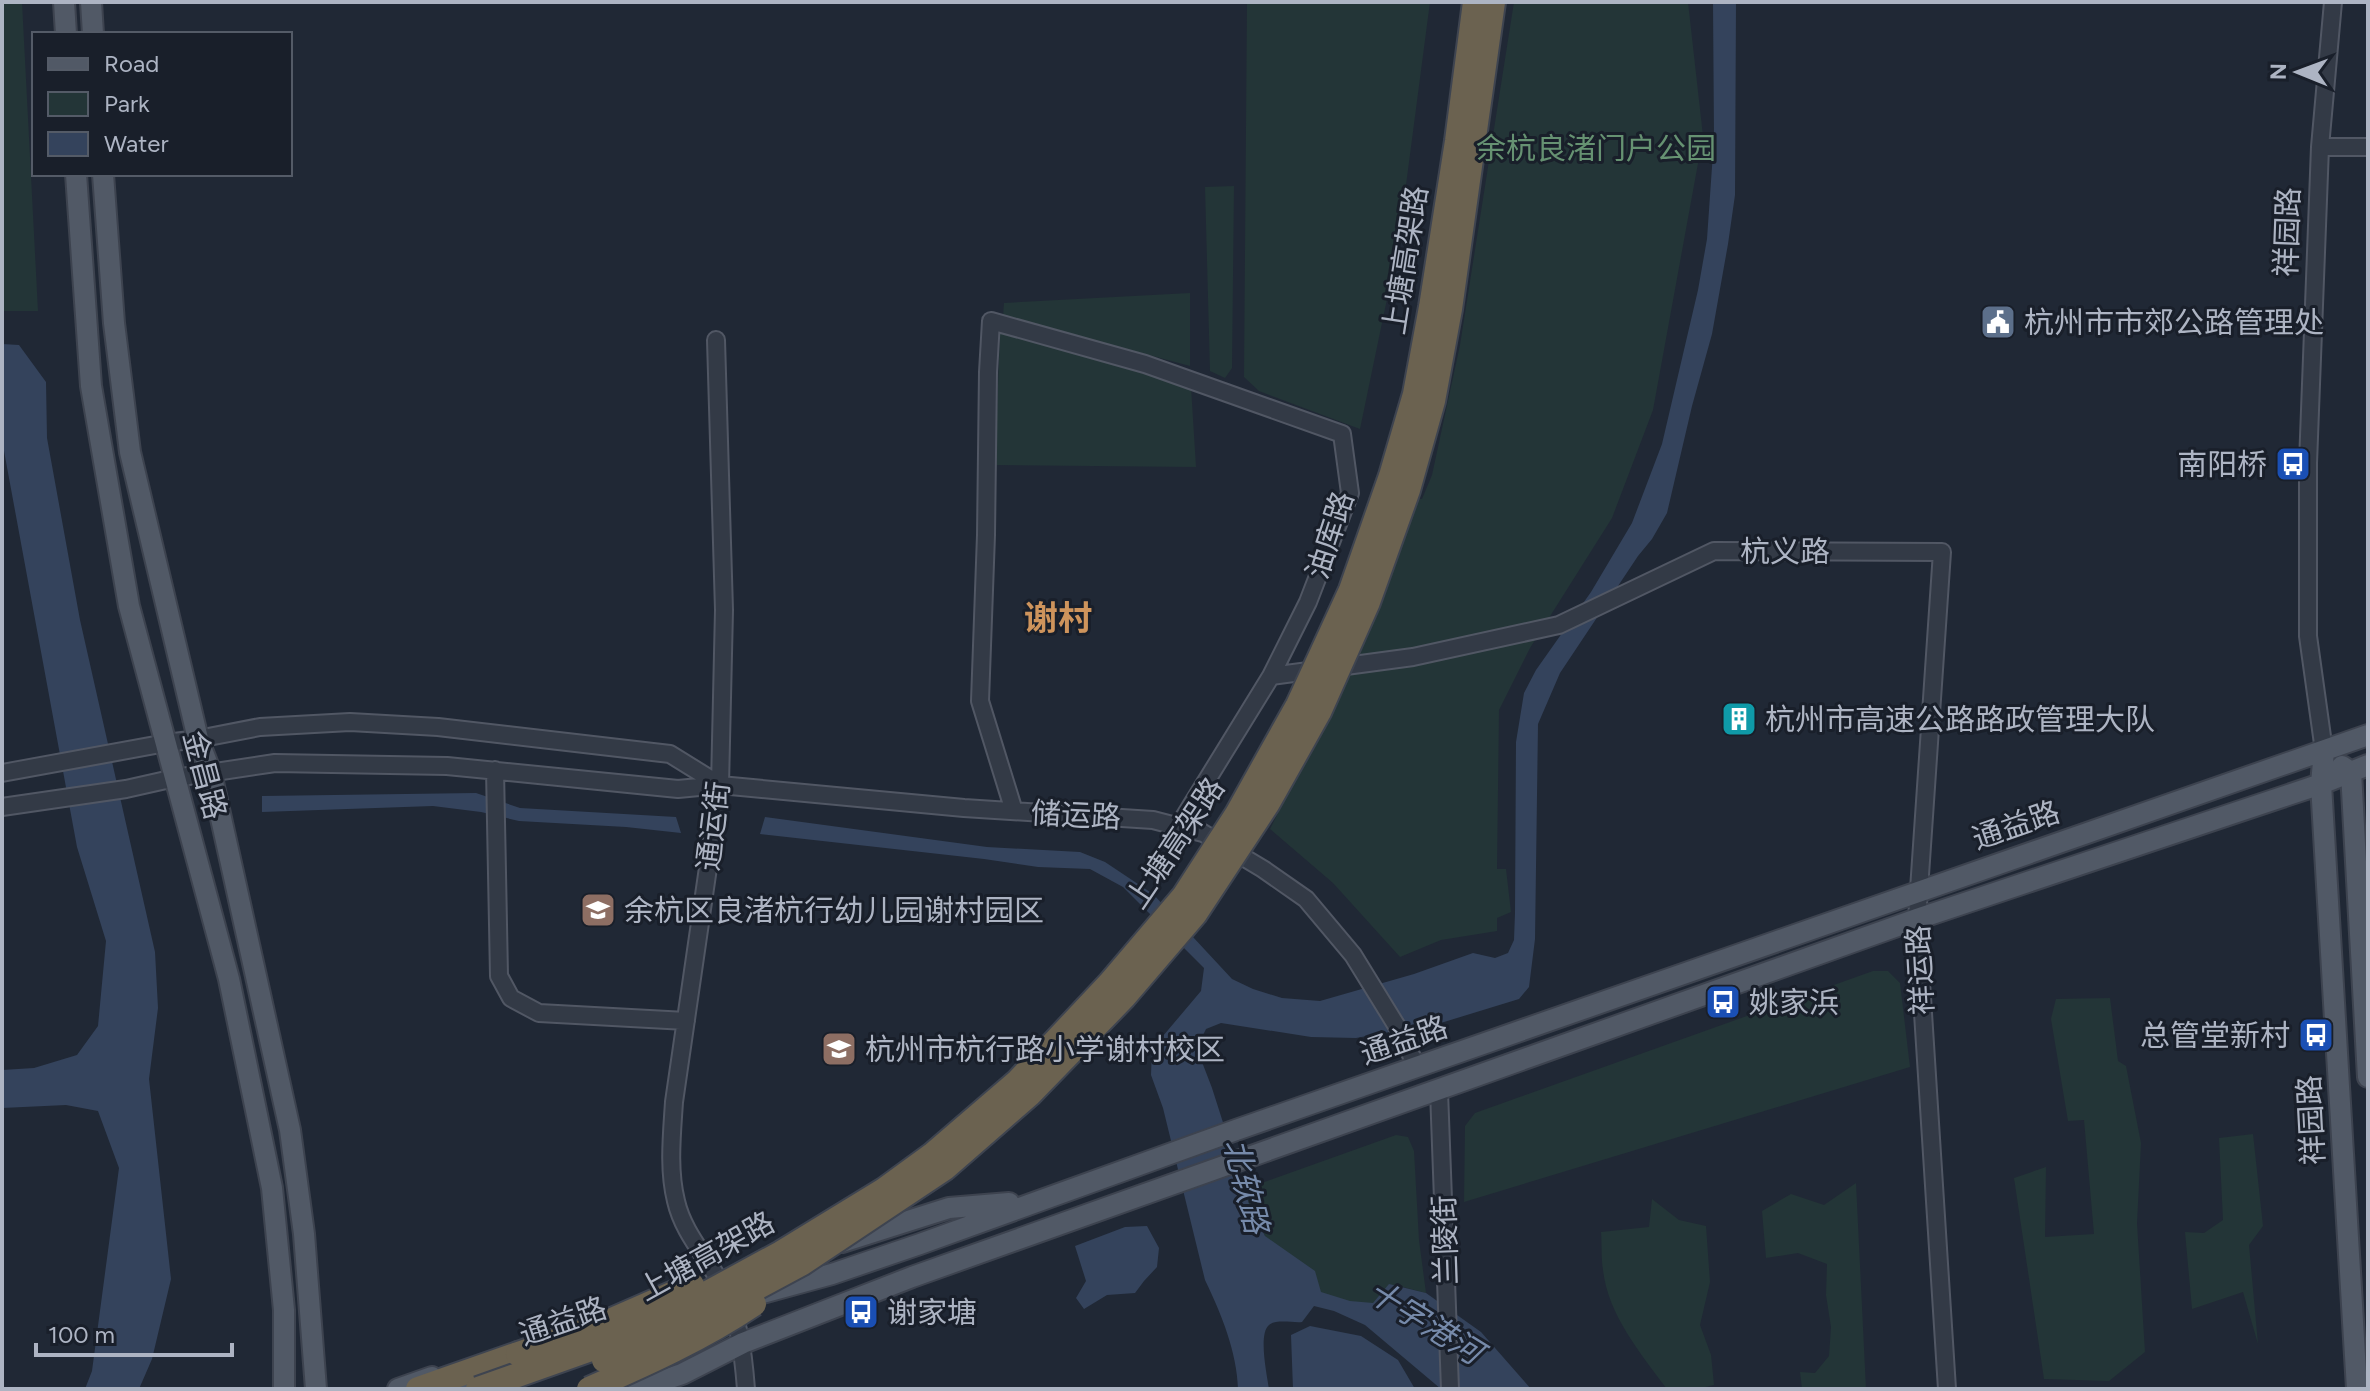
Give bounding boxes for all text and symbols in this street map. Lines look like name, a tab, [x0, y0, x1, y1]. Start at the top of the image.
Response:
legend	[32, 32, 292, 176]
north arrow	[2258, 32, 2338, 112]
text: Road	[104, 49, 159, 78]
text: N	[2265, 63, 2292, 80]
text: Park	[104, 89, 150, 118]
text: Water	[104, 129, 169, 158]
park label: 余杭良渚门户公园	[1476, 130, 1716, 167]
street label: 上塘高架路	[1375, 183, 1435, 337]
street label: 祥园路	[2267, 186, 2307, 278]
public building icon: 杭州市市郊公路管理处	[1979, 303, 2017, 341]
place label: 杭州市市郊公路管理处	[2024, 304, 2324, 341]
bus stop icon: 南阳桥	[2274, 445, 2312, 483]
place label: 南阳桥	[2177, 446, 2267, 483]
street label: 油库路	[1298, 486, 1362, 584]
street label: 杭义路	[1740, 533, 1830, 570]
district label: 谢村	[1024, 598, 1092, 639]
building icon: 杭州市高速公路路政管理大队	[1720, 700, 1758, 738]
place label: 杭州市高速公路路政管理大队	[1765, 701, 2155, 738]
street label: 金昌路	[175, 727, 235, 823]
street label: 上塘高架路	[1118, 770, 1232, 916]
street label: 通运街	[689, 779, 737, 873]
street label: 通益路	[1967, 793, 2065, 857]
street label: 储运路	[1030, 794, 1122, 836]
school or university icon: 余杭区良渚杭行幼儿园谢村园区	[579, 891, 617, 929]
place label: 余杭区良渚杭行幼儿园谢村园区	[624, 892, 1044, 929]
street label: 祥运路	[1899, 924, 1941, 1016]
bus stop icon: 姚家浜	[1704, 983, 1742, 1021]
place label: 姚家浜	[1749, 984, 1839, 1021]
street label: 通益路	[1355, 1008, 1453, 1072]
bus stop icon: 总管堂新村	[2297, 1016, 2335, 1054]
place label: 总管堂新村	[2140, 1017, 2290, 1054]
school or university icon: 杭州市杭行路小学谢村校区	[820, 1030, 858, 1068]
place label: 杭州市杭行路小学谢村校区	[865, 1031, 1225, 1068]
street label: 祥园路	[2290, 1074, 2332, 1166]
water label: 北软路	[1216, 1135, 1277, 1240]
street label: 兰陵街	[1425, 1194, 1465, 1286]
street label: 上塘高架路	[631, 1203, 781, 1309]
water label: 十字港河	[1361, 1272, 1494, 1375]
street label: 通益路	[514, 1289, 612, 1353]
bus stop icon: 谢家塘	[842, 1293, 880, 1331]
place label: 谢家塘	[887, 1294, 977, 1331]
scale bar	[36, 1307, 232, 1357]
text: 100 m	[48, 1320, 115, 1349]

